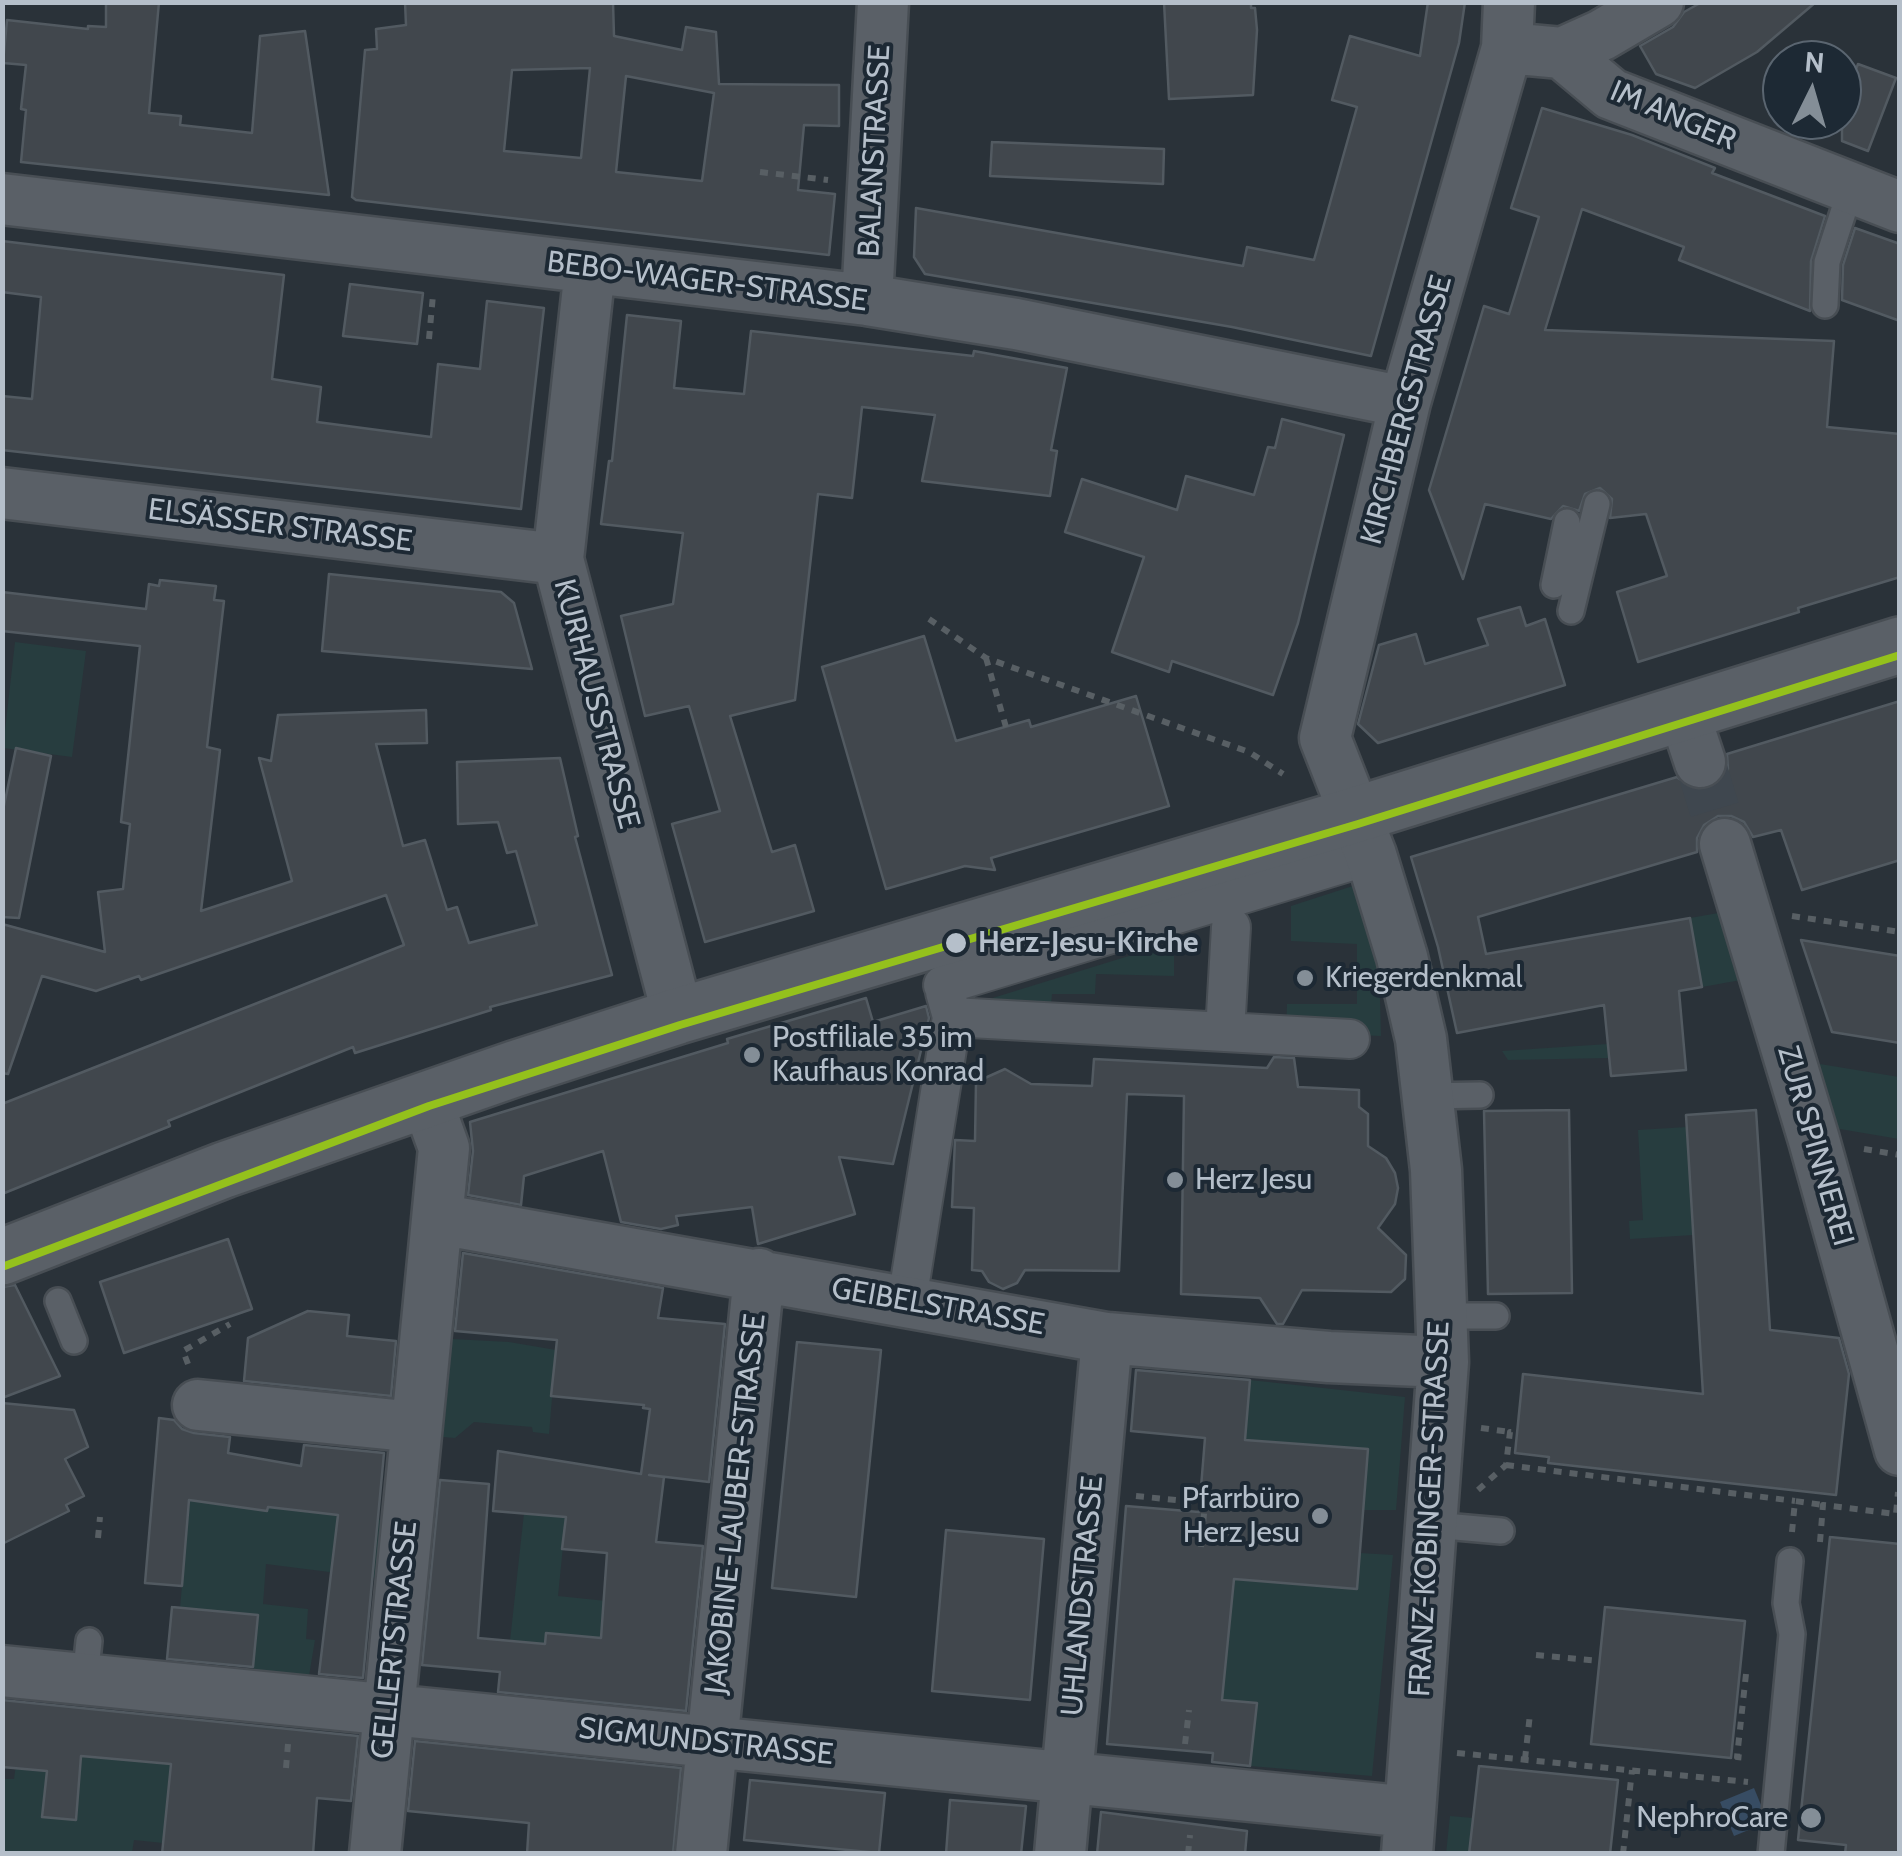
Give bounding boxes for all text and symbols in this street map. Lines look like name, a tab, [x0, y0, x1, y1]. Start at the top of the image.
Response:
north arrow	[1762, 40, 1862, 140]
street label: BALANSTRASSE	[851, 44, 899, 258]
text: N	[1803, 44, 1826, 80]
street label: IM ANGER	[1605, 73, 1741, 159]
street label: BEBO-WAGER-STRASSE	[545, 244, 869, 320]
street label: KIRCHBERGSTRASSE	[1354, 272, 1460, 548]
street label: ELSÄSSER STRASSE	[146, 492, 414, 560]
street label: KURHAUSSTRASSE	[545, 575, 647, 833]
place label: Herz-Jesu-Kirche	[978, 925, 1198, 961]
marker: Herz-Jesu-Kirche	[943, 930, 969, 956]
place label: Kriegerdenkmal	[1325, 960, 1523, 996]
marker: Kriegerdenkmal	[1294, 967, 1316, 989]
place label: Postfiliale 35 im Kaufhaus Konrad	[772, 1020, 984, 1090]
street label: ZUR SPINNEREI	[1769, 1042, 1861, 1250]
marker: Postfiliale 35 im Kaufhaus Konrad	[741, 1044, 763, 1066]
place label: Herz Jesu	[1195, 1162, 1312, 1198]
marker: Herz Jesu	[1164, 1169, 1186, 1191]
street label: GEIBELSTRASSE	[829, 1271, 1047, 1343]
street label: JAKOBINE-LAUBER-STRASSE	[698, 1312, 774, 1696]
street label: FRANZ-KOBINGER-STRASSE	[1402, 1320, 1458, 1698]
street label: UHLANDSTRASSE	[1055, 1474, 1111, 1718]
place label: Pfarrbüro Herz Jesu	[1182, 1481, 1300, 1552]
marker: Pfarrbüro Herz Jesu	[1309, 1505, 1331, 1527]
street label: GELLERTSTRASSE	[365, 1519, 425, 1761]
street label: SIGMUNDSTRASSE	[577, 1711, 835, 1773]
place label: NephroCare	[1636, 1800, 1788, 1836]
marker: NephroCare	[1798, 1805, 1824, 1831]

